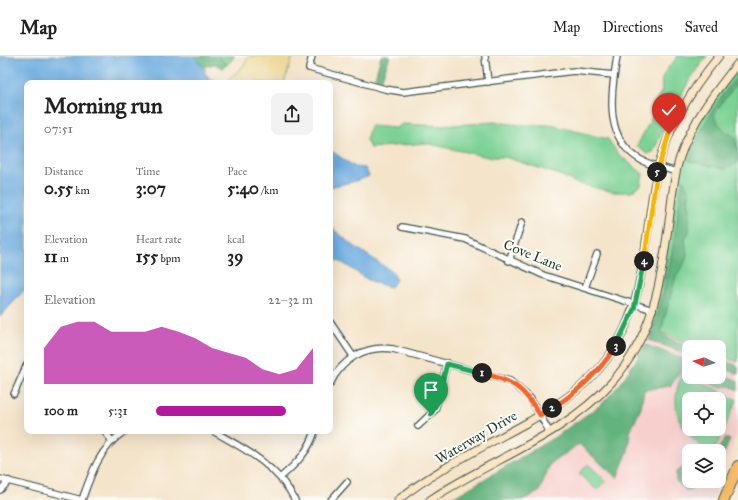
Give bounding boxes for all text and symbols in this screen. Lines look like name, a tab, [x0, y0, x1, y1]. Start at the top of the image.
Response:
text: Map	[20, 16, 57, 39]
text: Map	[553, 19, 580, 36]
text: Directions	[602, 19, 663, 36]
text: Saved	[685, 19, 718, 36]
text: Morning run	[44, 92, 163, 119]
button: share	[271, 93, 313, 135]
pin	[652, 93, 686, 134]
icon: check	[658, 99, 680, 121]
text: 07:51	[44, 121, 73, 137]
pin: 5	[647, 162, 667, 182]
text: Distance	[44, 165, 83, 178]
text: Time	[136, 165, 160, 178]
text: Pace	[227, 165, 247, 178]
text: 5	[654, 165, 660, 178]
text: 0.55	[44, 178, 73, 199]
text: 3:07	[136, 178, 166, 199]
text: 5:40	[227, 178, 259, 199]
text: km	[73, 184, 90, 197]
text: /km	[259, 184, 279, 197]
text: Elevation	[44, 233, 88, 246]
text: Heart rate	[136, 233, 182, 246]
text: kcal	[227, 233, 245, 246]
street label: Cove Lane	[501, 236, 565, 275]
text: 11	[44, 246, 57, 267]
text: 155	[136, 246, 158, 267]
text: 39	[227, 246, 243, 267]
pin: 4	[634, 251, 654, 271]
text: m	[57, 252, 69, 265]
text: bpm	[158, 252, 180, 265]
text: 4	[641, 254, 647, 267]
text: Elevation	[44, 292, 96, 308]
text: 22–32 m	[268, 292, 313, 308]
pin: 3	[606, 336, 626, 356]
text: 3	[614, 339, 618, 352]
north arrow	[682, 340, 726, 384]
map controls	[682, 340, 726, 488]
pin: 1	[472, 363, 492, 383]
text: 1	[480, 366, 484, 379]
pin	[414, 373, 448, 414]
icon: arrive	[420, 379, 442, 401]
button: locate	[682, 392, 726, 436]
pin: 2	[542, 398, 562, 418]
text: 2	[549, 401, 555, 414]
text: 100 m	[44, 403, 78, 419]
text: 5:31	[108, 403, 128, 419]
street label: Waterway Drive	[432, 407, 520, 468]
button: layers	[682, 444, 726, 488]

